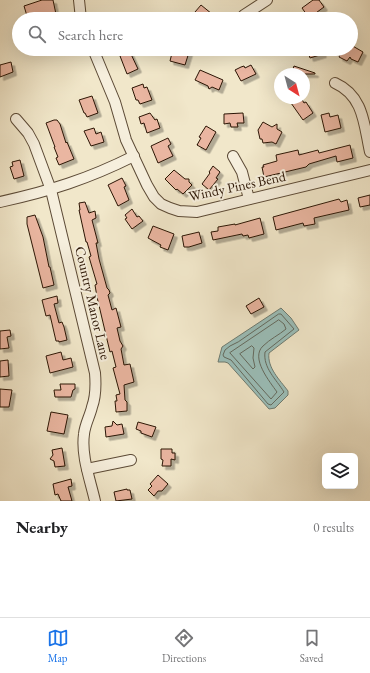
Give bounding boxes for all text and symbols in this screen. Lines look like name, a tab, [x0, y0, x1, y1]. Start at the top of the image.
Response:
search box	[12, 12, 358, 56]
icon: search	[26, 23, 48, 45]
text: Search here	[58, 25, 123, 44]
north arrow	[274, 68, 310, 104]
street label: Windy Pines Bend	[187, 167, 288, 205]
street label: Country Manor Lane	[71, 244, 115, 362]
map controls	[322, 453, 358, 489]
button: layers	[322, 453, 358, 489]
text: Nearby	[16, 516, 68, 538]
text: 0 results	[313, 519, 354, 536]
tab: Map	[47, 627, 69, 665]
tab: Directions	[162, 627, 206, 665]
tab: Saved	[300, 627, 323, 665]

